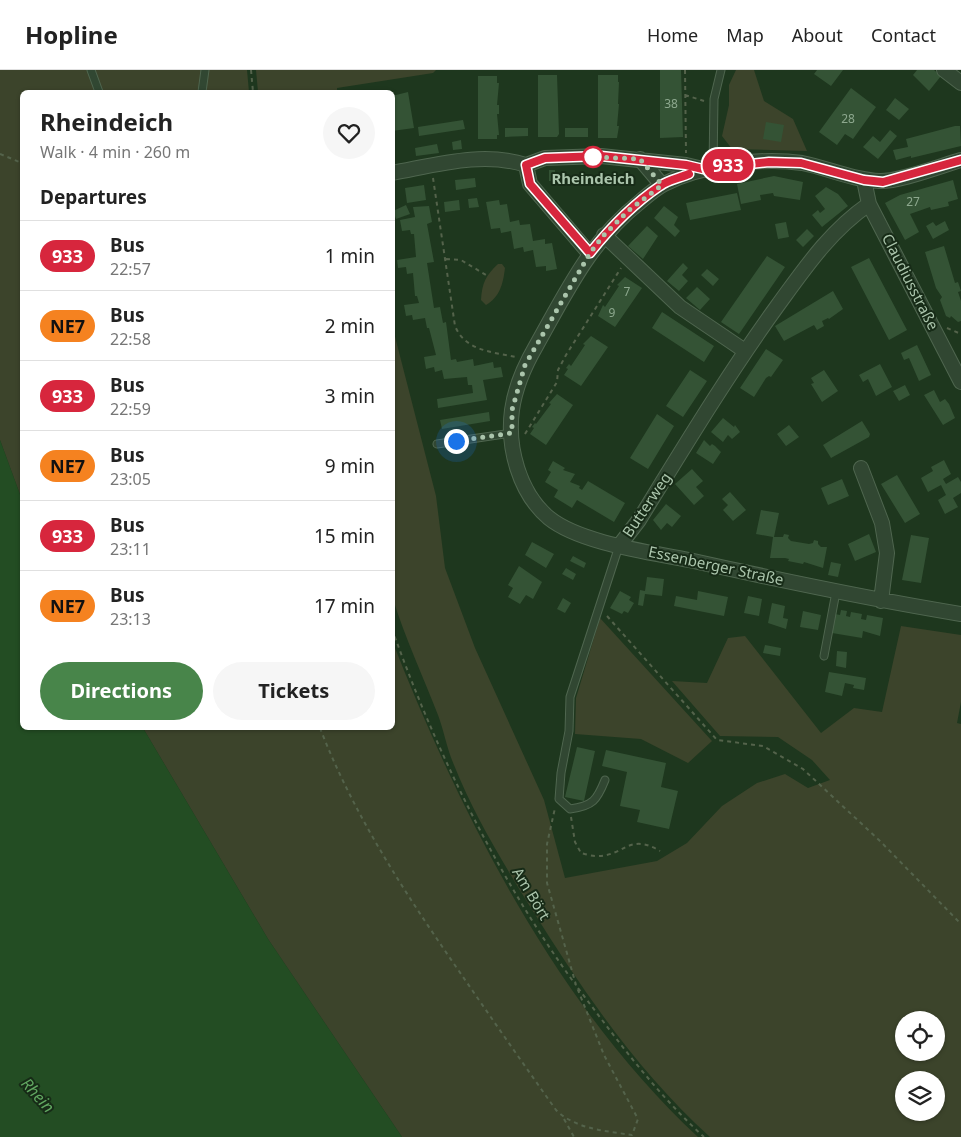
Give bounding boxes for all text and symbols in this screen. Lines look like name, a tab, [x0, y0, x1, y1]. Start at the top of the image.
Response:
text: Hopline	[25, 18, 118, 51]
text: Home	[647, 23, 698, 47]
text: Map	[726, 23, 764, 47]
text: About	[792, 23, 843, 47]
text: Contact	[871, 23, 936, 47]
house number: 38	[664, 95, 678, 112]
text: Rheindeich	[40, 105, 173, 138]
button: heart	[323, 107, 375, 159]
house number: 28	[841, 110, 855, 127]
text: Walk · 4 min · 260 m	[40, 141, 190, 163]
marker: Rheindeich	[582, 146, 604, 168]
line badge: 933	[699, 149, 757, 181]
text: 933	[713, 153, 743, 177]
place label: Rheindeich	[551, 168, 635, 188]
text: Departures	[40, 184, 147, 210]
house number: 27	[906, 193, 920, 210]
street label: Claudiusstraße	[878, 230, 944, 333]
text: Bus	[110, 232, 145, 258]
text: 1 min	[325, 243, 375, 269]
text: 933	[52, 244, 83, 268]
text: 22:57	[110, 258, 151, 280]
house number: 7	[624, 283, 631, 300]
text: Bus	[110, 302, 145, 328]
house number: 9	[609, 304, 616, 321]
text: 2 min	[325, 313, 375, 339]
text: NE7	[50, 314, 85, 338]
text: 22:58	[110, 328, 151, 350]
text: Bus	[110, 372, 145, 398]
text: 3 min	[325, 383, 375, 409]
text: 933	[52, 384, 83, 408]
text: 22:59	[110, 398, 151, 420]
your location	[444, 429, 469, 454]
text: Bus	[110, 442, 145, 468]
text: 9 min	[325, 453, 375, 479]
text: NE7	[50, 454, 85, 478]
text: 23:05	[110, 468, 151, 490]
street label: Butterweg	[617, 468, 675, 541]
text: Bus	[110, 512, 145, 538]
text: 15 min	[314, 523, 375, 549]
text: 933	[52, 524, 83, 548]
text: 23:11	[110, 538, 151, 560]
street label: Essenberger Straße	[647, 541, 786, 589]
text: Bus	[110, 582, 145, 608]
text: 17 min	[314, 593, 375, 619]
text: NE7	[50, 594, 85, 618]
text: 23:13	[110, 608, 151, 630]
button: Directions	[40, 662, 203, 720]
button: Tickets	[213, 662, 375, 720]
street label: Am Bört	[508, 863, 556, 924]
map controls	[895, 1011, 945, 1121]
button: locate	[895, 1011, 945, 1061]
button: layers	[895, 1071, 945, 1121]
water label: Rhein	[17, 1073, 59, 1117]

